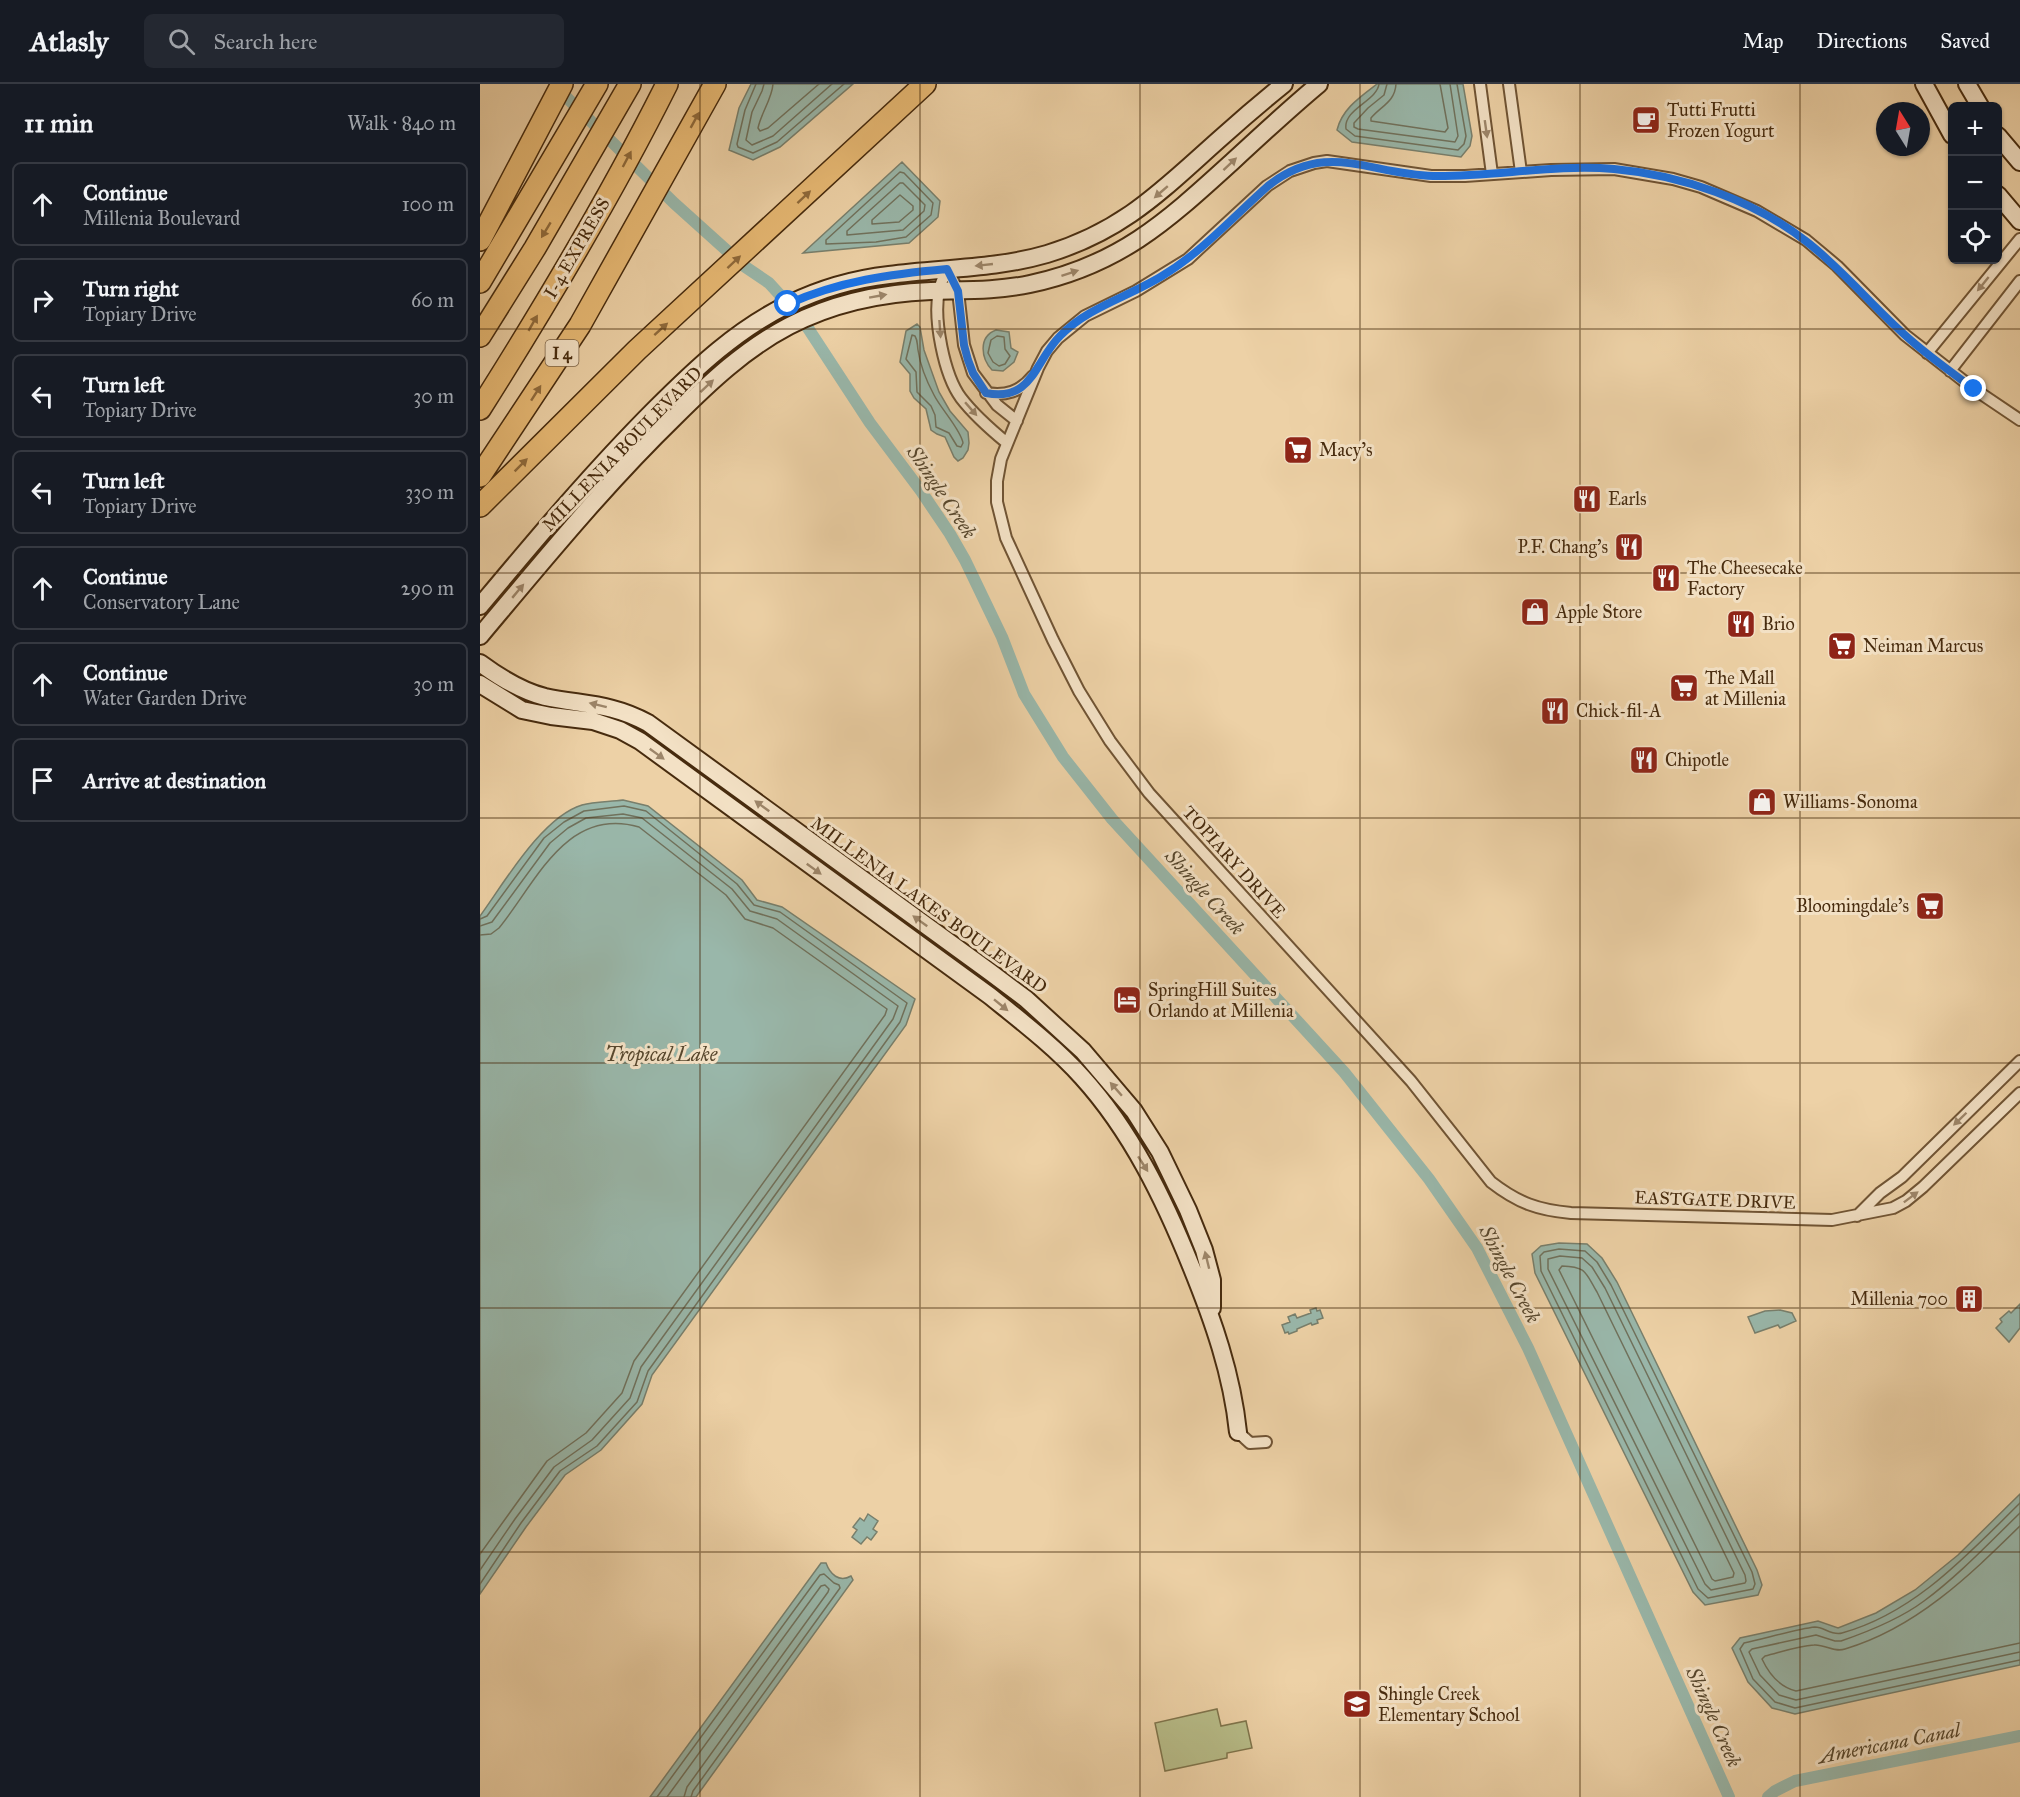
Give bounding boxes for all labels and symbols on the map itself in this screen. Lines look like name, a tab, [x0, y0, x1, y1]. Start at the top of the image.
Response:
place label: Tutti Frutti Frozen Yogurt	[1667, 99, 1775, 143]
north arrow	[1876, 102, 1930, 156]
cafe icon: Tutti Frutti Frozen Yogurt	[1630, 104, 1662, 136]
one-way arrow	[690, 111, 700, 128]
one-way arrow	[1482, 120, 1491, 139]
one-way arrow	[622, 150, 632, 167]
one-way arrow	[1222, 157, 1236, 171]
one-way arrow	[1154, 185, 1169, 198]
one-way arrow	[796, 190, 811, 204]
street label: I-4 EXPRESS	[539, 194, 615, 302]
one-way arrow	[540, 222, 551, 238]
one-way arrow	[727, 255, 741, 269]
one-way arrow	[975, 260, 994, 270]
one-way arrow	[1061, 268, 1079, 277]
one-way arrow	[1977, 276, 1990, 291]
route start	[774, 290, 800, 316]
one-way arrow	[868, 291, 887, 300]
one-way arrow	[528, 314, 538, 331]
one-way arrow	[935, 320, 944, 339]
one-way arrow	[653, 323, 668, 336]
road number: I 4	[546, 340, 578, 366]
street label: MILLENIA BOULEVARD	[537, 362, 707, 536]
route end	[1960, 375, 1986, 401]
one-way arrow	[700, 380, 714, 394]
one-way arrow	[531, 384, 542, 401]
one-way arrow	[964, 401, 977, 416]
supermarket icon: Macy's	[1282, 434, 1314, 466]
place label: Macy's	[1319, 439, 1372, 461]
water label: Shingle Creek	[902, 440, 982, 543]
one-way arrow	[514, 458, 528, 472]
restaurant icon: Earls	[1571, 483, 1603, 515]
place label: Earls	[1608, 488, 1647, 510]
restaurant icon: P.F. Chang's	[1613, 531, 1645, 563]
place label: P.F. Chang's	[1517, 536, 1608, 559]
place label: The Cheesecake Factory	[1687, 557, 1803, 600]
restaurant icon: The Cheesecake Factory	[1650, 562, 1682, 594]
one-way arrow	[511, 583, 524, 599]
shop icon: Apple Store	[1519, 596, 1551, 628]
place label: Apple Store	[1555, 601, 1642, 623]
restaurant icon: Brio	[1725, 608, 1757, 640]
place label: Brio	[1762, 613, 1795, 635]
supermarket icon: Neiman Marcus	[1826, 630, 1858, 662]
place label: Neiman Marcus	[1863, 635, 1983, 657]
place label: The Mall at Millenia	[1705, 667, 1786, 710]
supermarket icon: The Mall at Millenia	[1668, 672, 1700, 704]
restaurant icon: Chick-fil-A	[1539, 695, 1571, 727]
one-way arrow	[588, 700, 607, 710]
place label: Chick-fil-A	[1576, 700, 1661, 722]
restaurant icon: Chipotle	[1628, 744, 1660, 776]
one-way arrow	[649, 747, 665, 760]
place label: Chipotle	[1665, 749, 1729, 771]
shop icon: Williams-Sonoma	[1746, 786, 1778, 818]
place label: Williams-Sonoma	[1783, 791, 1918, 813]
one-way arrow	[755, 800, 771, 812]
street label: TOPIARY DRIVE	[1178, 801, 1290, 923]
street label: MILLENIA LAKES BOULEVARD	[807, 812, 1051, 998]
water label: Shingle Creek	[1160, 844, 1250, 940]
one-way arrow	[806, 863, 822, 875]
supermarket icon: Bloomingdale's	[1914, 890, 1946, 922]
place label: Bloomingdale's	[1796, 895, 1909, 918]
one-way arrow	[912, 915, 928, 927]
place label: SpringHill Suites Orlando at Millenia	[1148, 979, 1294, 1022]
hotel icon: SpringHill Suites Orlando at Millenia	[1111, 984, 1143, 1016]
one-way arrow	[993, 998, 1008, 1010]
water label: Tropical Lake	[605, 1042, 718, 1067]
one-way arrow	[1110, 1082, 1123, 1097]
one-way arrow	[1954, 1112, 1968, 1126]
one-way arrow	[1138, 1156, 1149, 1173]
street label: EASTGATE DRIVE	[1634, 1186, 1796, 1214]
one-way arrow	[1902, 1191, 1918, 1203]
water label: Shingle Creek	[1474, 1220, 1546, 1327]
one-way arrow	[1201, 1251, 1211, 1269]
building icon: Millenia 700	[1953, 1283, 1985, 1315]
place label: Millenia 700	[1851, 1288, 1948, 1310]
water label: Shingle Creek	[1681, 1662, 1747, 1771]
place label: Shingle Creek Elementary School	[1378, 1683, 1520, 1726]
school or university icon: Shingle Creek Elementary School	[1341, 1688, 1373, 1720]
water label: Americana Canal	[1814, 1717, 1964, 1769]

